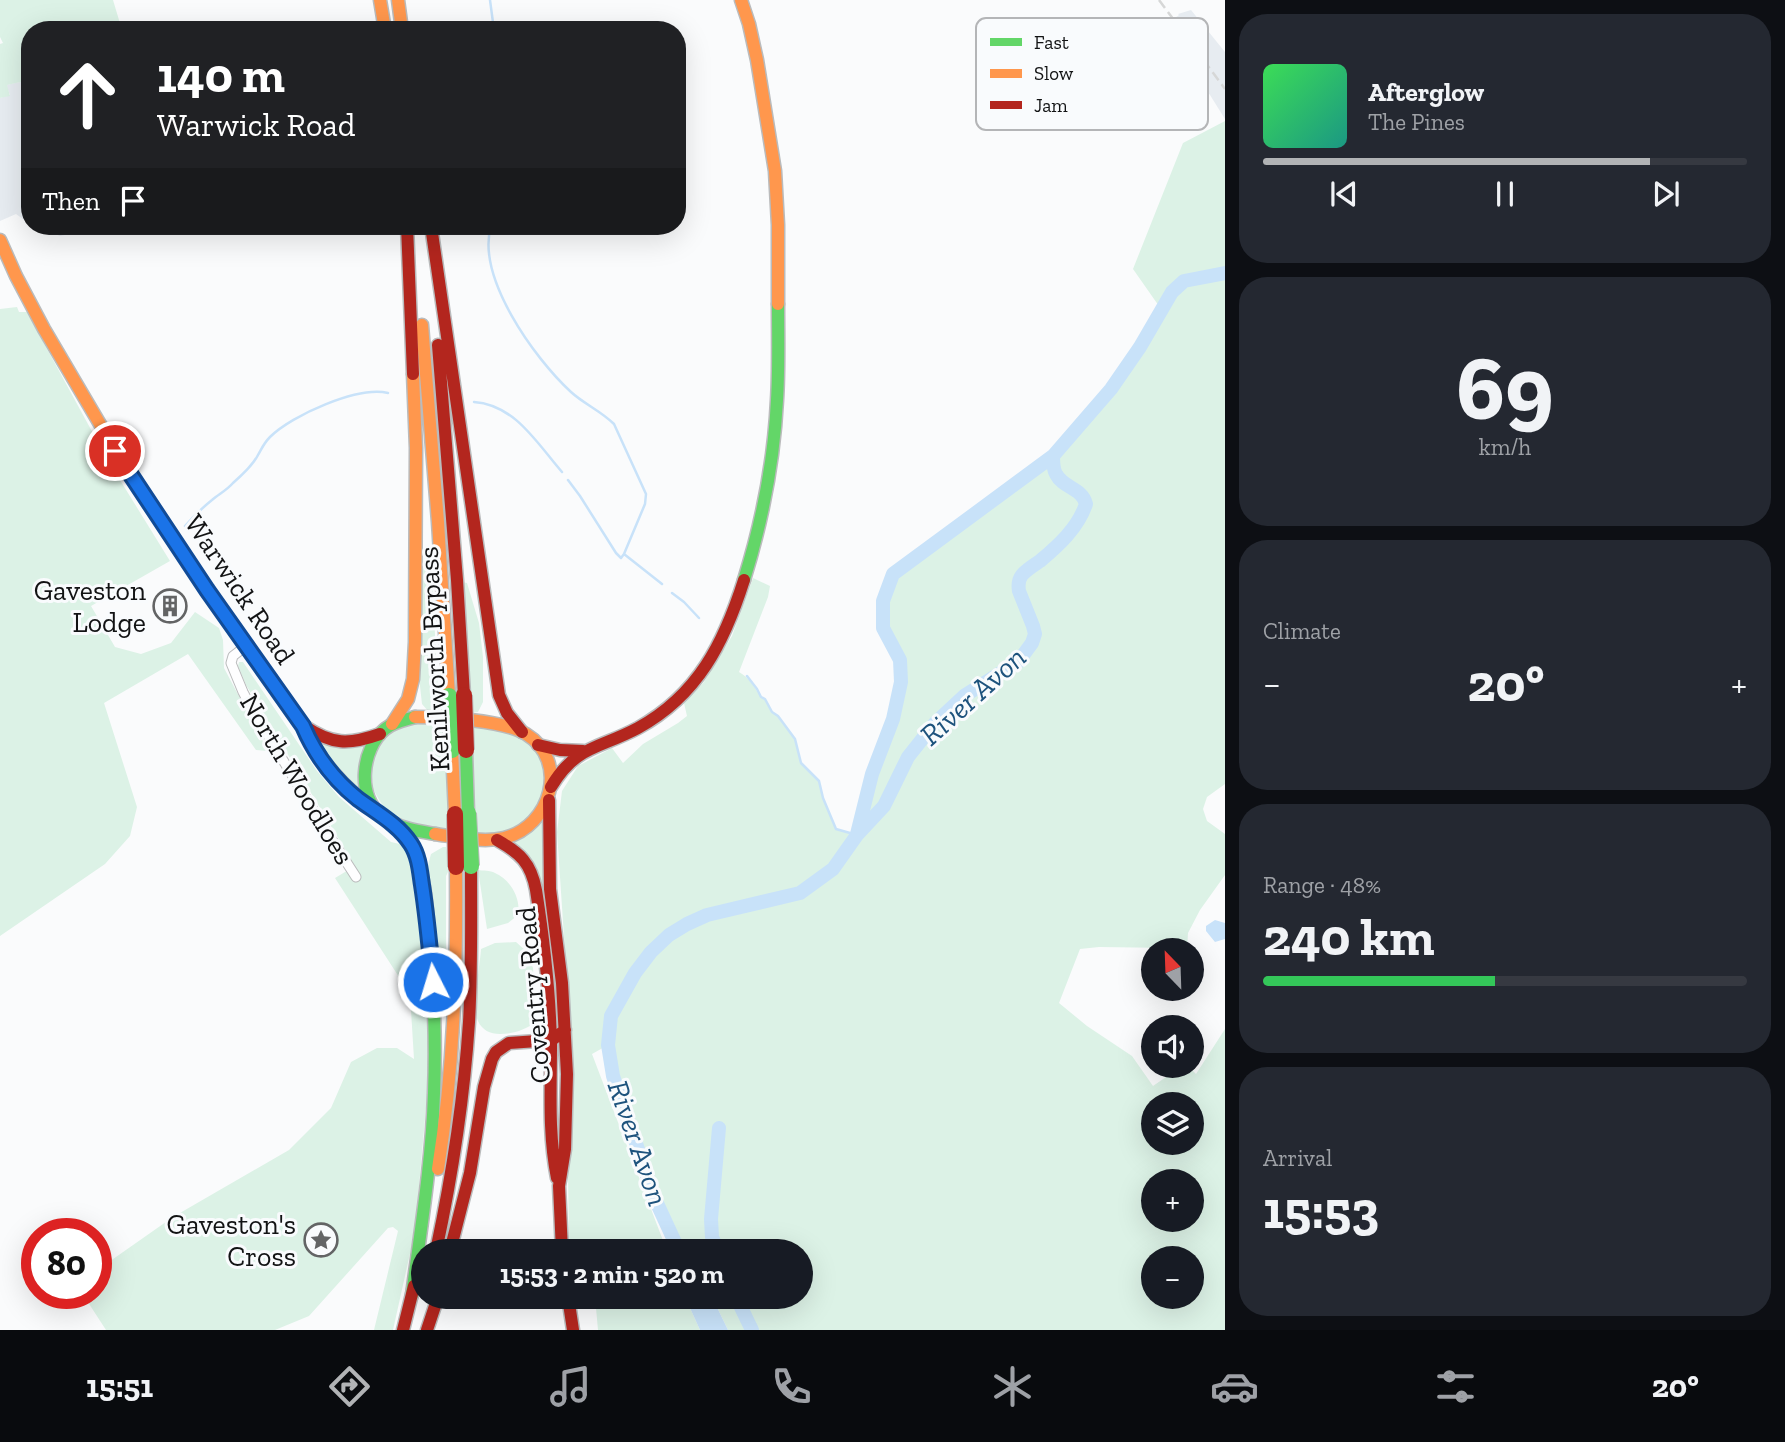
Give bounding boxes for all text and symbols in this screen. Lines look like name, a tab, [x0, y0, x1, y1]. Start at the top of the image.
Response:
legend	[976, 18, 1208, 130]
text: Fast	[1034, 31, 1069, 54]
text: 140 m	[157, 46, 285, 105]
icon: ahead	[42, 49, 133, 140]
text: Slow	[1034, 62, 1074, 85]
text: Afterglow	[1368, 76, 1484, 108]
text: Jam	[1034, 94, 1068, 117]
text: Warwick Road	[157, 106, 355, 144]
text: The Pines	[1368, 108, 1465, 136]
icon: previous	[1325, 175, 1363, 213]
icon: pause	[1486, 175, 1524, 213]
icon: next	[1647, 175, 1685, 213]
icon: arrive	[114, 182, 152, 220]
text: Then	[42, 185, 100, 217]
text: 69	[1456, 333, 1554, 442]
pin	[85, 421, 145, 481]
icon: arrive	[96, 432, 134, 470]
text: km/h	[1479, 433, 1531, 461]
street label: Warwick Road	[178, 508, 302, 670]
street label: Kenilworth Bypass	[412, 546, 456, 772]
place label: Gaveston Lodge	[34, 574, 146, 639]
building icon: Gaveston Lodge	[151, 587, 189, 625]
text: Climate	[1263, 617, 1341, 645]
water label: River Avon	[913, 639, 1033, 753]
text: 20°	[1468, 652, 1544, 714]
text: −	[1263, 661, 1281, 707]
text: +	[1731, 661, 1747, 707]
street label: North Woodloes	[233, 688, 361, 870]
text: Range · 48%	[1263, 871, 1381, 899]
street label: Coventry Road	[509, 905, 557, 1085]
text: 240 km	[1263, 906, 1435, 968]
north arrow	[1141, 938, 1204, 1001]
map controls	[1141, 938, 1204, 1309]
position arrow	[396, 945, 470, 1019]
button: sound	[1141, 1015, 1204, 1078]
water label: River Avon	[600, 1076, 676, 1210]
button: layers	[1141, 1092, 1204, 1155]
text: Arrival	[1263, 1144, 1332, 1172]
button: +	[1141, 1169, 1204, 1232]
text: 15:53	[1263, 1179, 1379, 1241]
place label: Gaveston's Cross	[167, 1208, 296, 1273]
speed limit sign: 80	[21, 1218, 112, 1309]
place icon: Gaveston's Cross	[302, 1221, 340, 1259]
button: −	[1141, 1246, 1204, 1309]
text: 15:53 · 2 min · 520 m	[500, 1258, 724, 1290]
icon: directions	[325, 1362, 374, 1411]
icon: music	[546, 1362, 595, 1411]
icon: phone	[767, 1362, 816, 1411]
icon: climate	[988, 1362, 1037, 1411]
icon: car	[1210, 1362, 1259, 1411]
icon: filters	[1431, 1362, 1480, 1411]
text: 15:51	[86, 1367, 153, 1405]
text: 20°	[1652, 1367, 1699, 1405]

